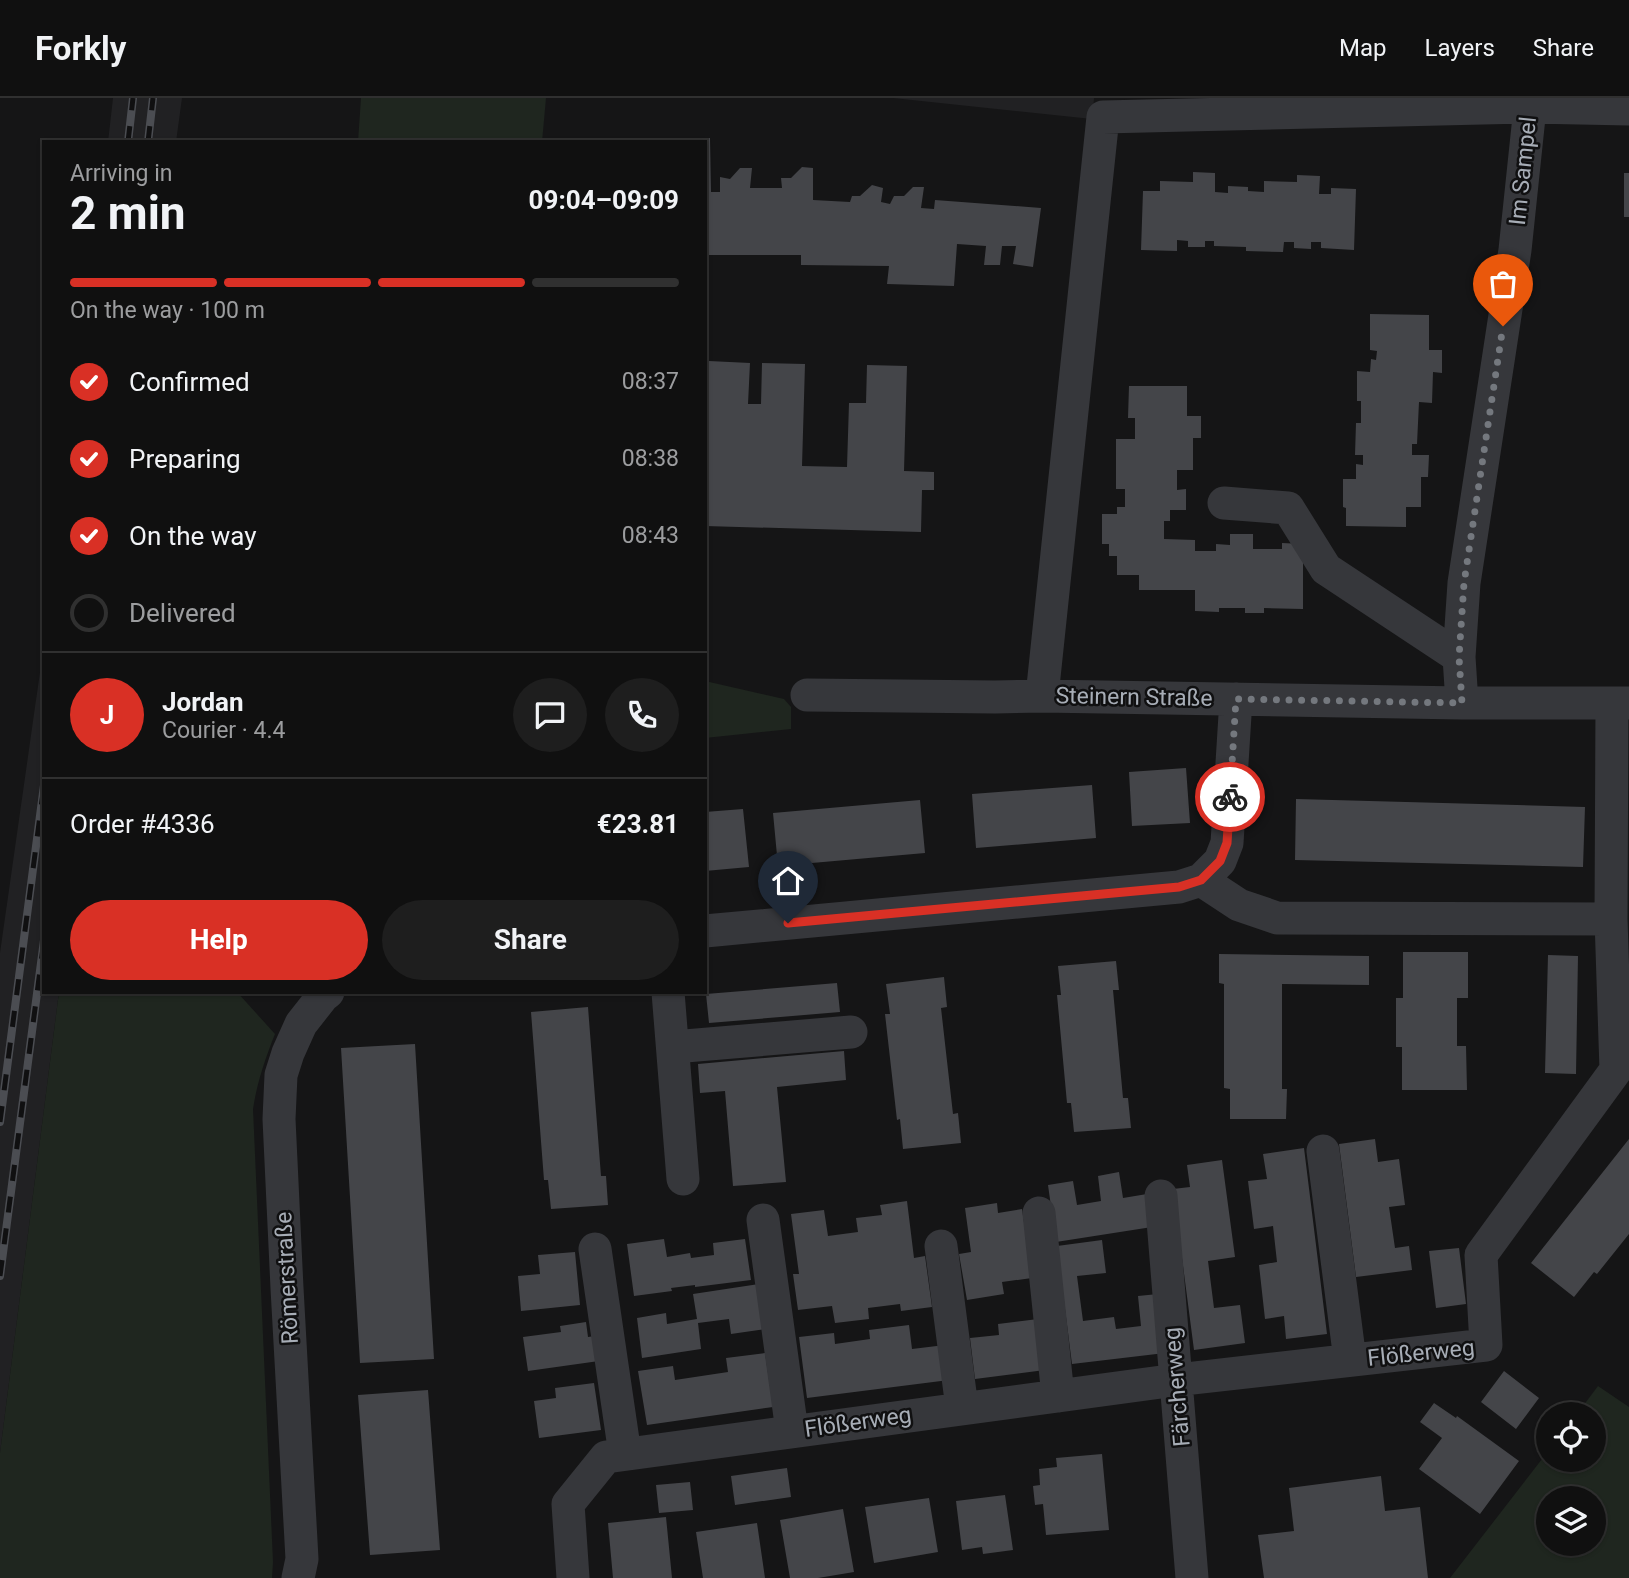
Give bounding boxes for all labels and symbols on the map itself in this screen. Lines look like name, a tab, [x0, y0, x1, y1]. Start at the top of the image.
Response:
street label: Im Sampel	[1504, 115, 1542, 227]
pin	[1473, 254, 1533, 326]
street label: Steinern Straße	[1055, 682, 1213, 712]
courier	[1195, 762, 1265, 832]
pin	[758, 851, 818, 923]
street label: Römerstraße	[270, 1211, 304, 1345]
street label: Färcherweg	[1158, 1326, 1196, 1448]
street label: Flößerweg	[1366, 1334, 1476, 1372]
street label: Flößerweg	[803, 1401, 913, 1443]

